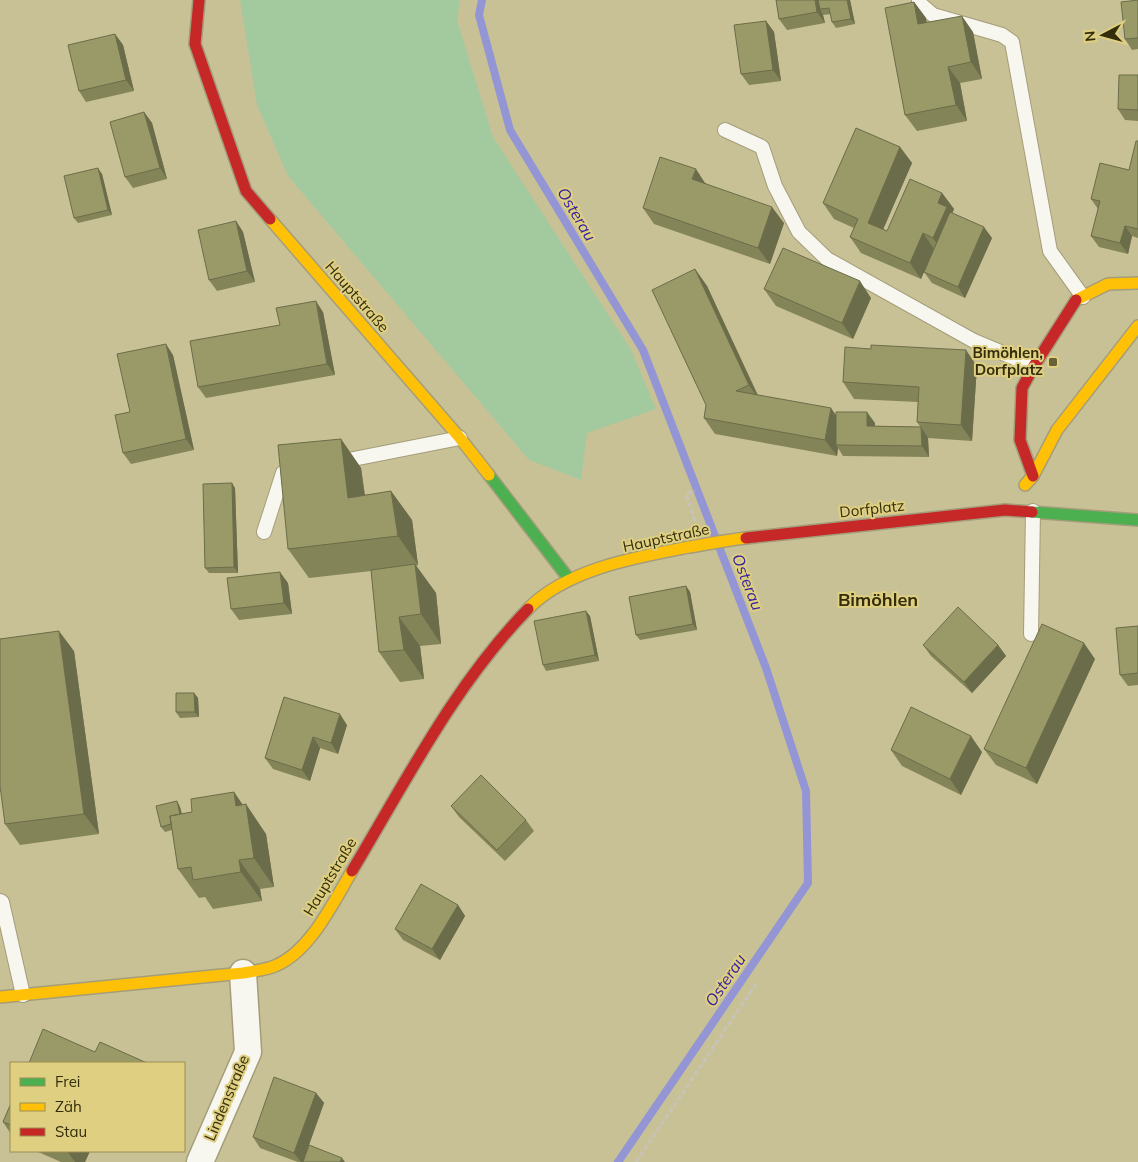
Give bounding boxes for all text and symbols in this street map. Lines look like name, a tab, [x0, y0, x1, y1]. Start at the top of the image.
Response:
north arrow	[1078, 10, 1128, 60]
text: N	[1081, 30, 1100, 43]
water label: Osterau	[553, 184, 601, 244]
street label: Hauptstraße	[321, 257, 393, 336]
place label: Bimöhlen, Dorfplatz	[972, 343, 1043, 379]
marker: Bimöhlen, Dorfplatz	[1047, 356, 1059, 368]
street label: Dorfplatz	[838, 496, 906, 521]
street label: Hauptstraße	[621, 519, 711, 556]
water label: Osterau	[728, 551, 768, 613]
district label: Bimöhlen	[838, 588, 918, 611]
street label: Hauptstraße	[299, 834, 360, 919]
water label: Osterau	[700, 950, 750, 1010]
street label: Lindenstraße	[200, 1052, 253, 1143]
legend	[10, 1062, 185, 1152]
text: Frei	[55, 1072, 80, 1091]
text: Zäh	[55, 1097, 82, 1116]
text: Stau	[55, 1122, 87, 1141]

